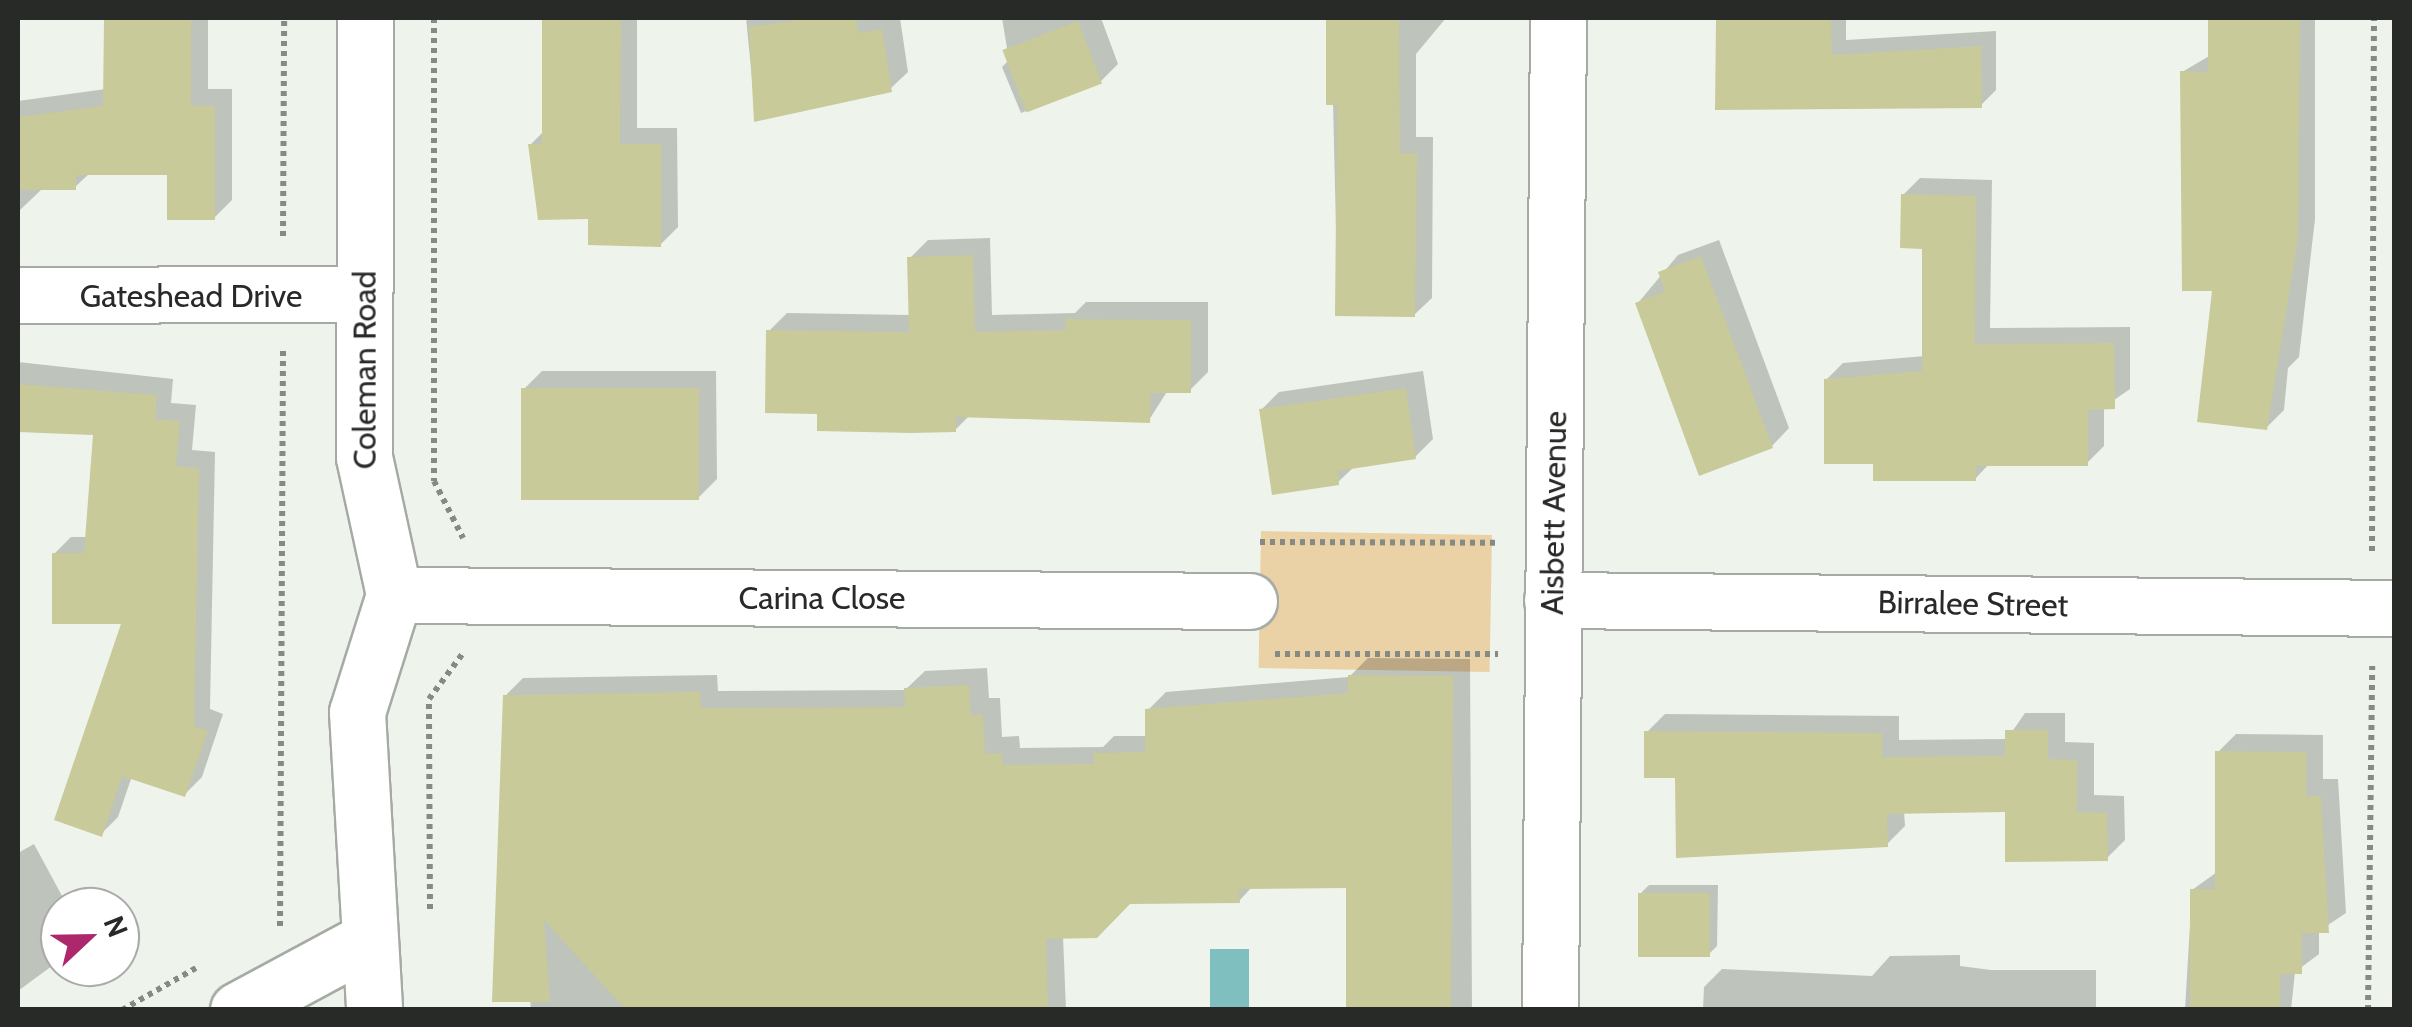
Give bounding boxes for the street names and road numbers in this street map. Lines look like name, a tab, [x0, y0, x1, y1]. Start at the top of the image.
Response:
street label: Coleman Road	[346, 271, 384, 469]
street label: Gateshead Drive	[80, 277, 302, 315]
street label: Aisbett Avenue	[1533, 411, 1575, 615]
street label: Carina Close	[739, 579, 905, 617]
street label: Birralee Street	[1877, 583, 2069, 625]

